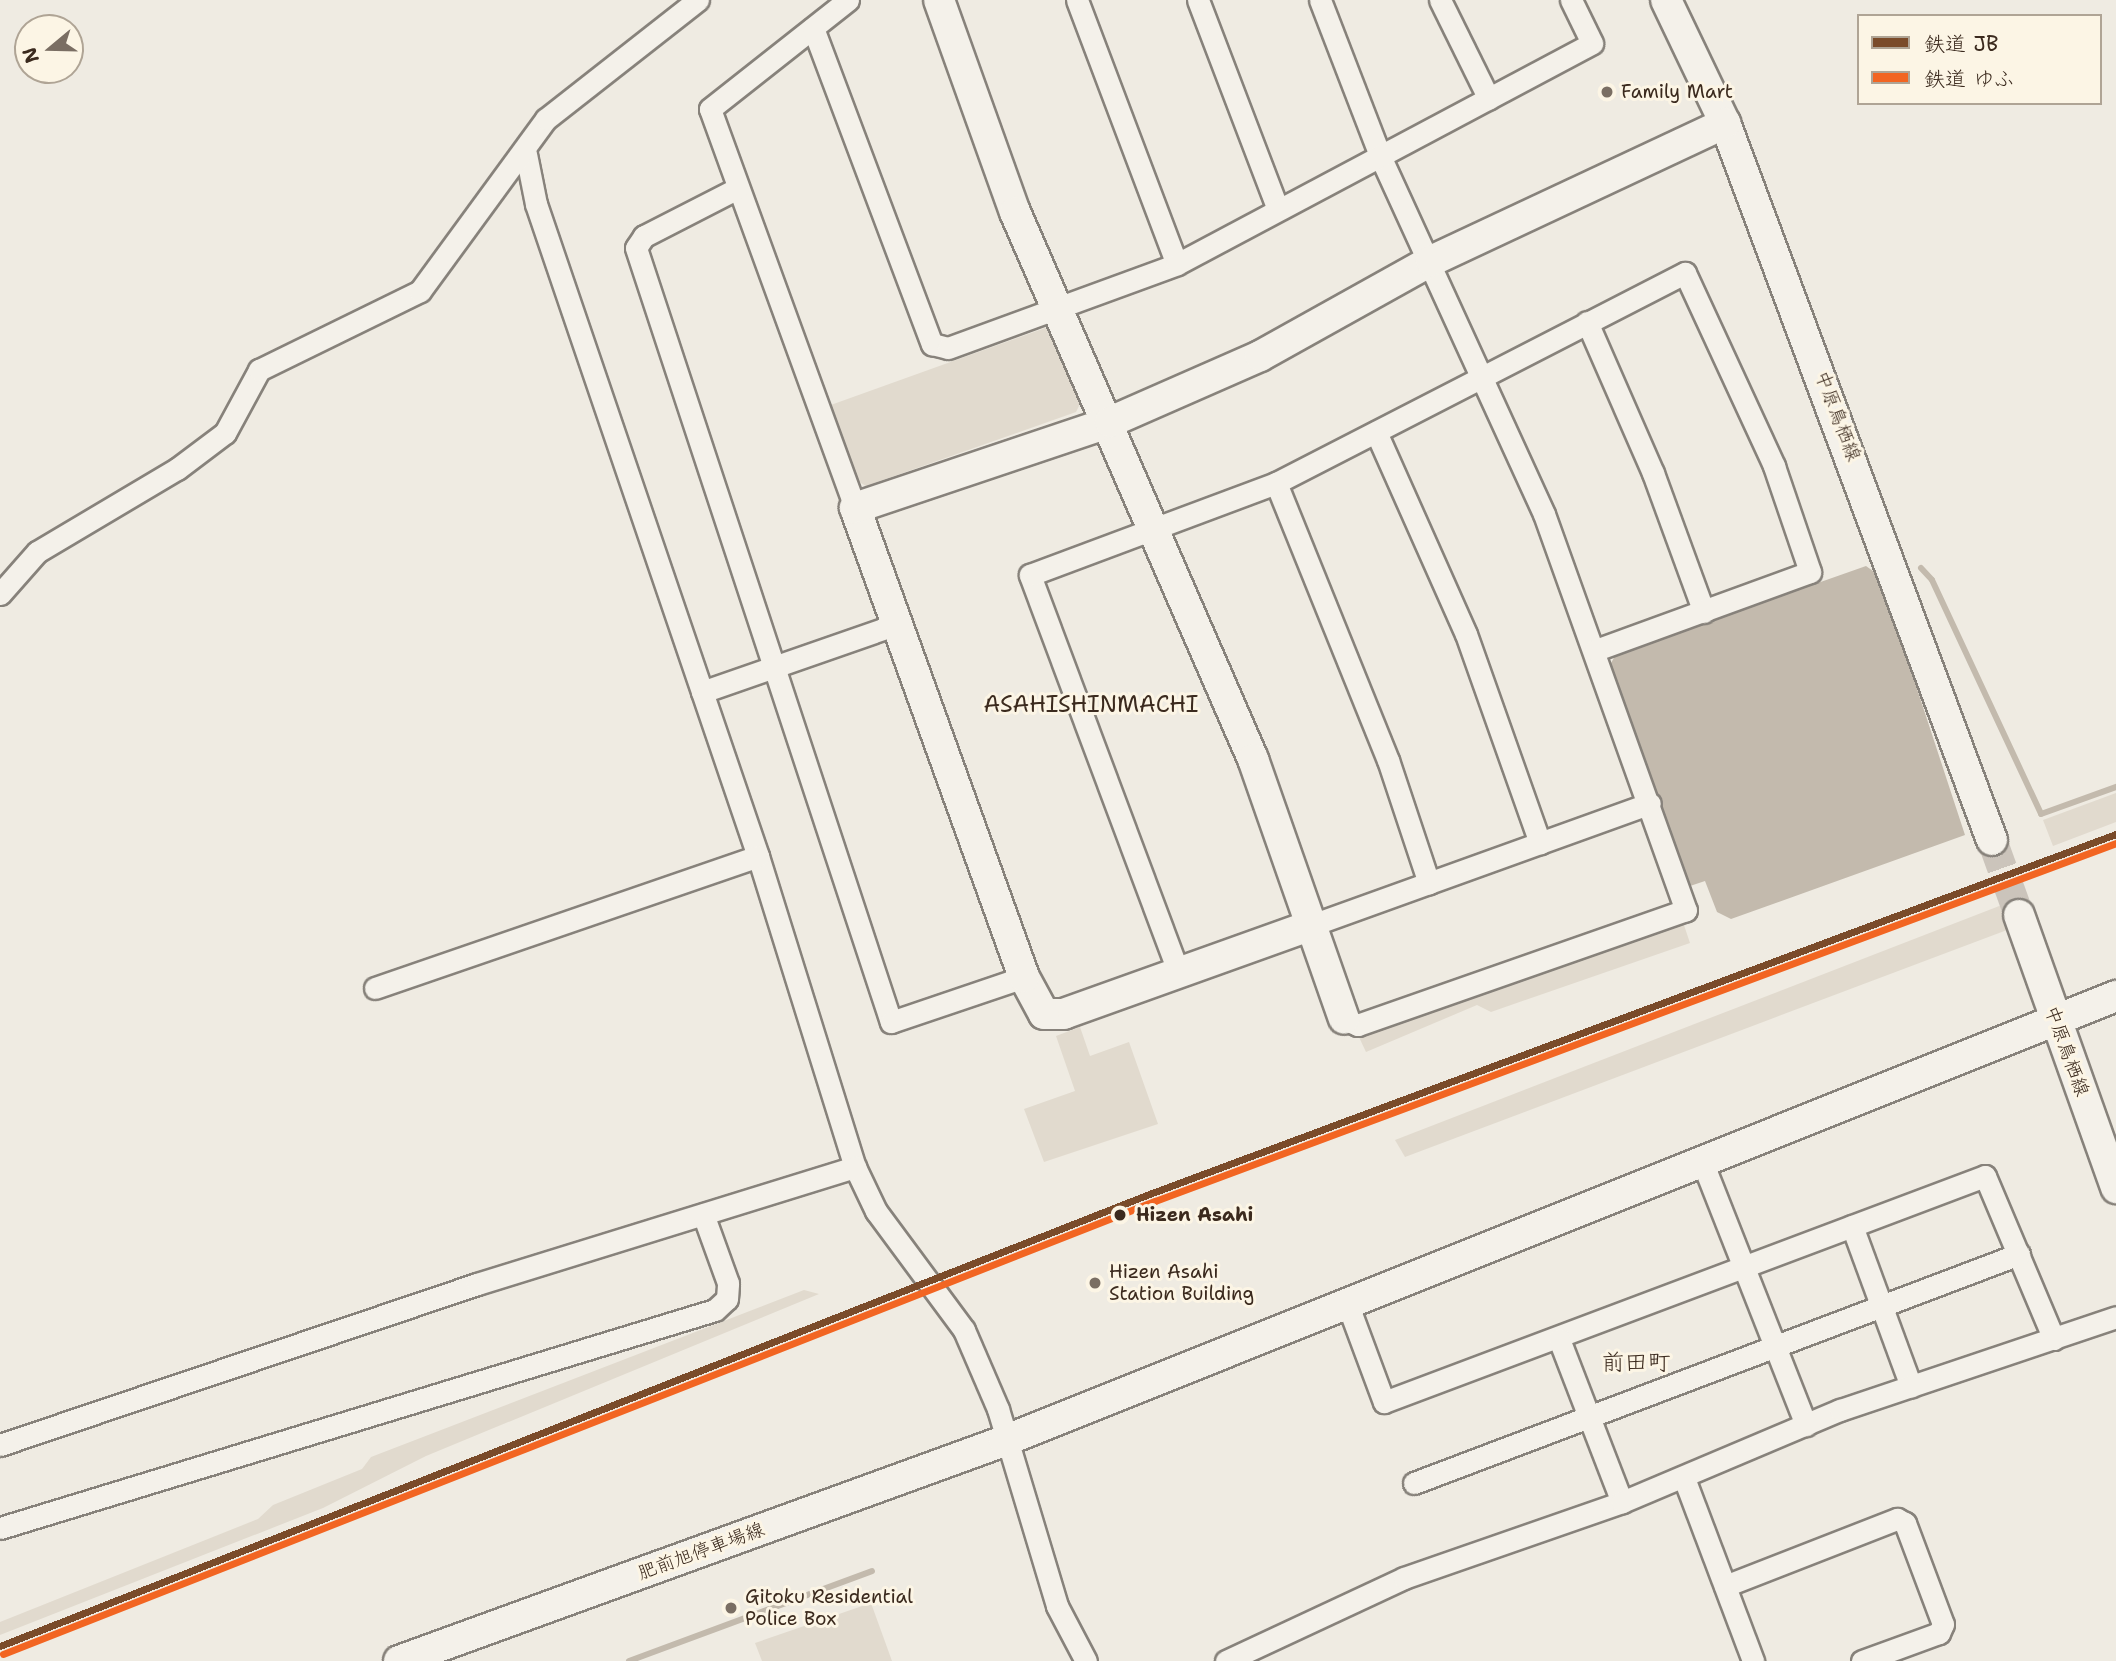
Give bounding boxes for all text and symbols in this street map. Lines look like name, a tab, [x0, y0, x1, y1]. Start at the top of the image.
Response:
north arrow	[14, 14, 84, 84]
legend	[1857, 14, 2102, 105]
text: 鉄道 JB	[1924, 30, 1998, 58]
text: N	[16, 44, 45, 67]
text: 鉄道 ゆふ	[1924, 65, 2014, 93]
place label: Family Mart	[1621, 81, 1733, 103]
marker: Family Mart	[1599, 84, 1615, 100]
street label: 中原鳥栖線	[1810, 368, 1866, 464]
district label: ASAHISHINMACHI	[971, 690, 1211, 718]
street label: 中原鳥栖線	[2040, 1002, 2094, 1100]
place label: Hizen Asahi	[1136, 1204, 1253, 1226]
marker: Hizen Asahi	[1110, 1205, 1130, 1225]
place label: Hizen Asahi Station Building	[1109, 1261, 1254, 1305]
marker: Hizen Asahi Station Building	[1087, 1275, 1103, 1291]
district label: 前田町	[1602, 1348, 1670, 1376]
street label: 肥前旭停車場線	[635, 1518, 767, 1584]
place label: Gitoku Residential Police Box	[745, 1586, 913, 1630]
marker: Gitoku Residential Police Box	[723, 1600, 739, 1616]

